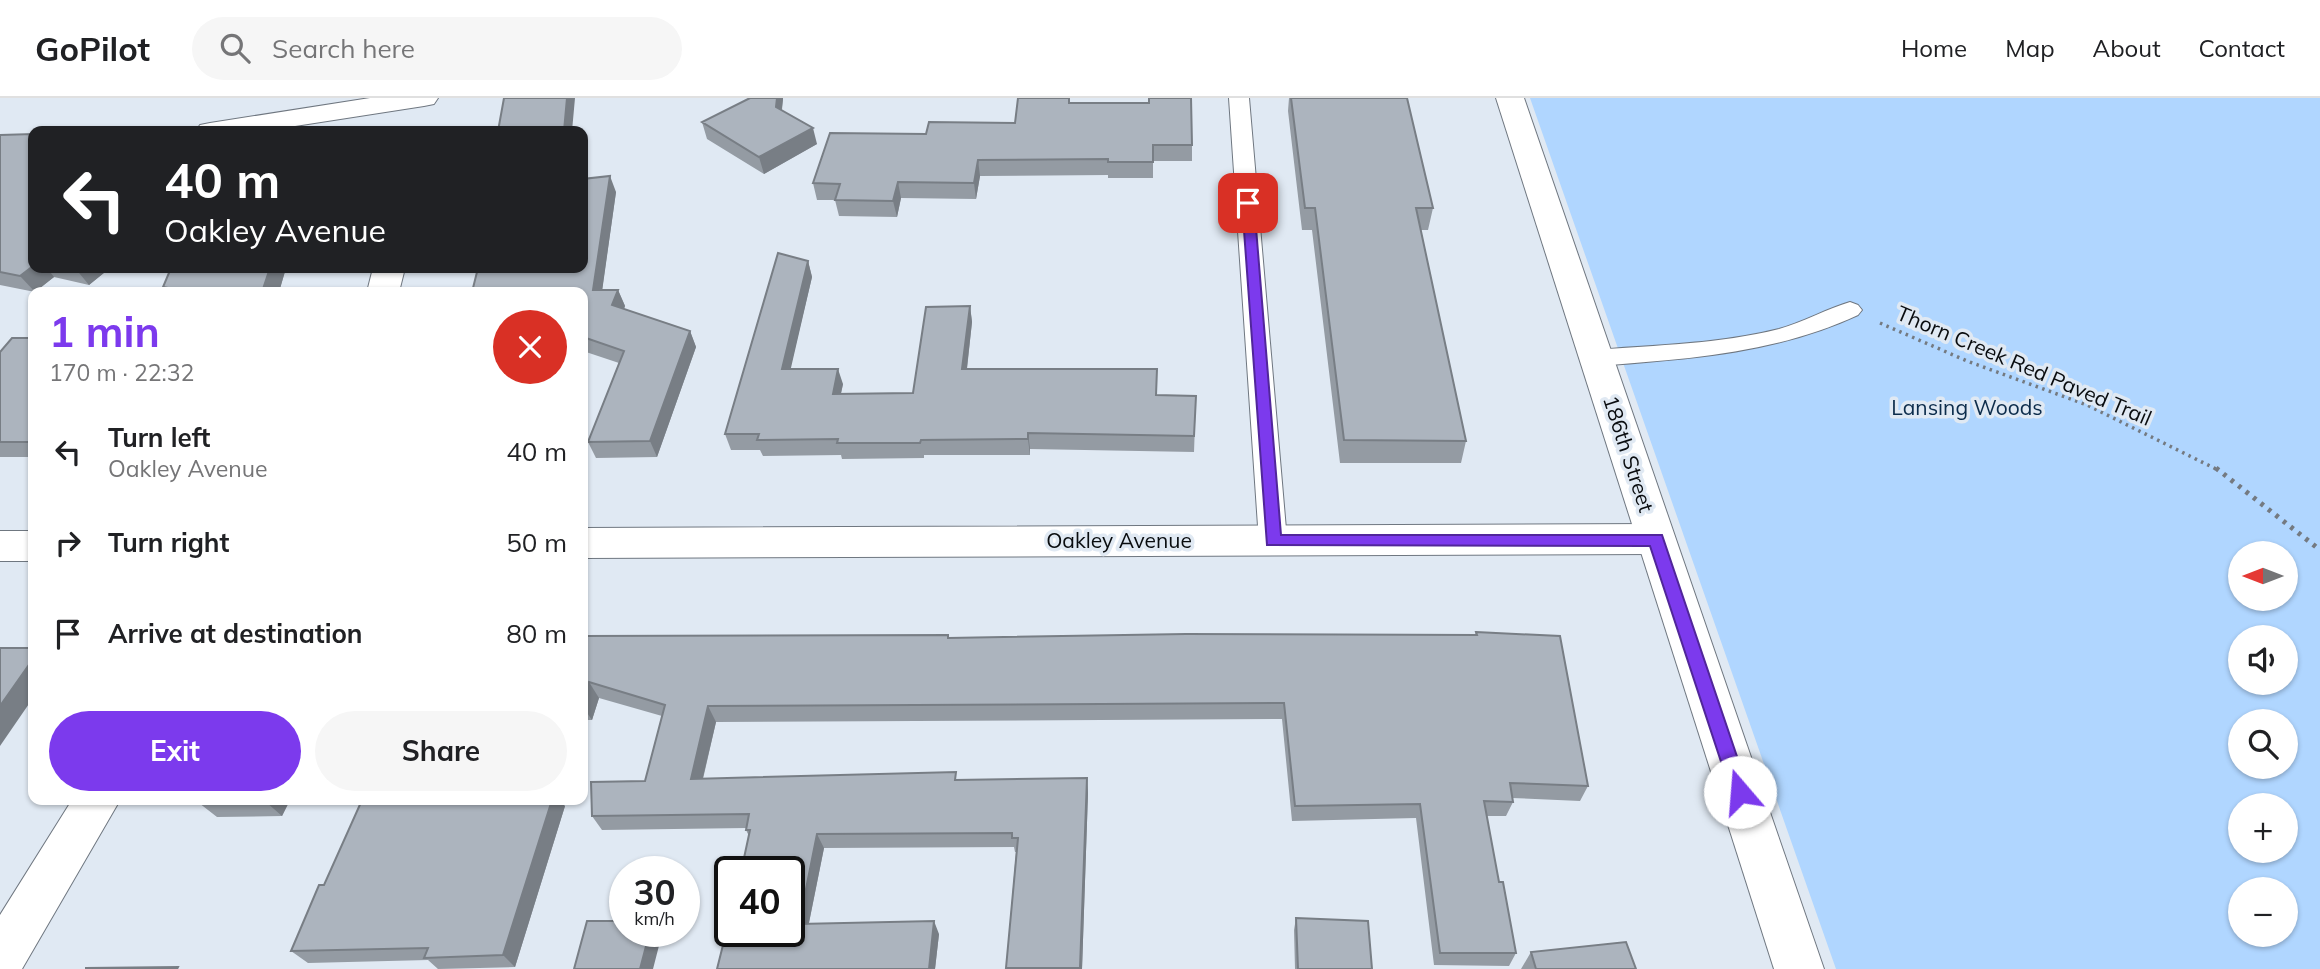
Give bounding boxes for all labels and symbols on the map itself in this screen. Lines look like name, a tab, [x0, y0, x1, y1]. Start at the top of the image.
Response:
pin	[1218, 173, 1278, 233]
street label: Thorn Creek Red Paved Trail	[1893, 299, 2156, 431]
street label: 186th Street	[1598, 392, 1660, 515]
park label: Lansing Woods	[1891, 394, 2043, 420]
street label: Oakley Avenue	[1046, 527, 1192, 553]
north arrow	[2228, 541, 2298, 611]
position arrow	[1703, 755, 1777, 829]
speed limit sign: 40	[714, 856, 805, 947]

